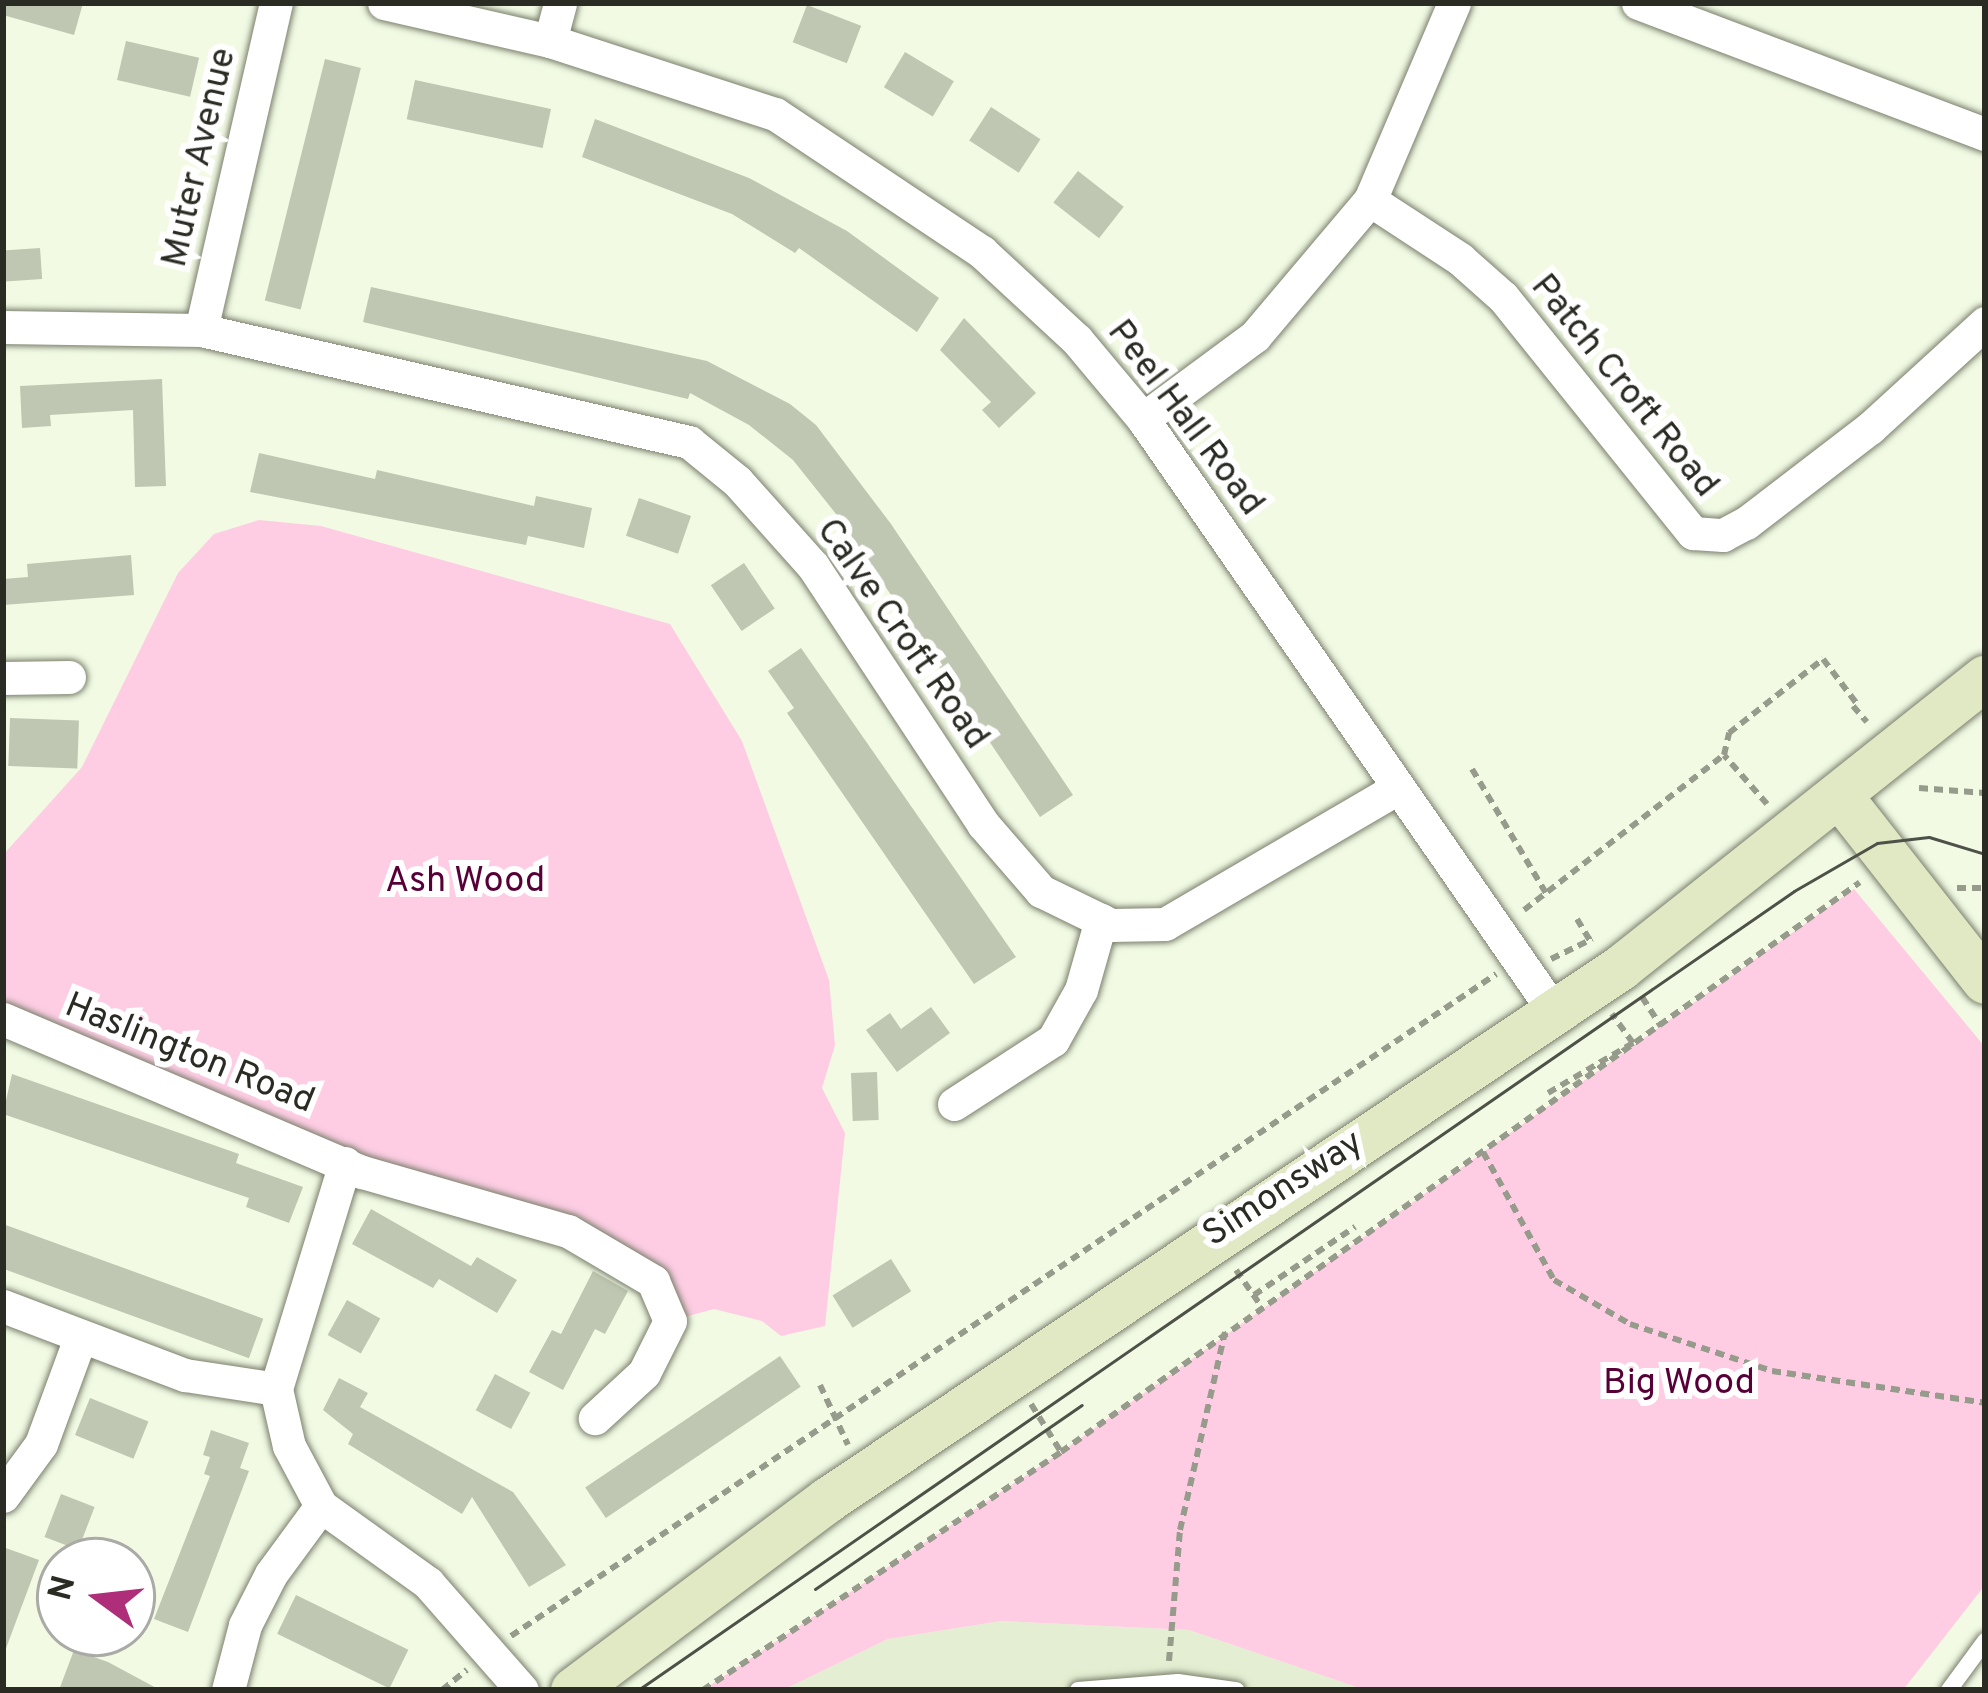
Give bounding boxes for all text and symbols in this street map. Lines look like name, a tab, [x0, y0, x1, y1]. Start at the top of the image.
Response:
street label: Muter Avenue	[155, 44, 247, 272]
street label: Patch Croft Road	[1520, 267, 1726, 507]
street label: Peel Hall Road	[1096, 313, 1272, 525]
street label: Calve Croft Road	[805, 511, 997, 759]
park label: Ash Wood	[385, 861, 545, 905]
street label: Haslington Road	[58, 985, 320, 1125]
street label: Simonsway	[1196, 1122, 1372, 1258]
park label: Big Wood	[1603, 1363, 1755, 1407]
north arrow	[36, 1537, 156, 1657]
text: N	[41, 1572, 87, 1605]

